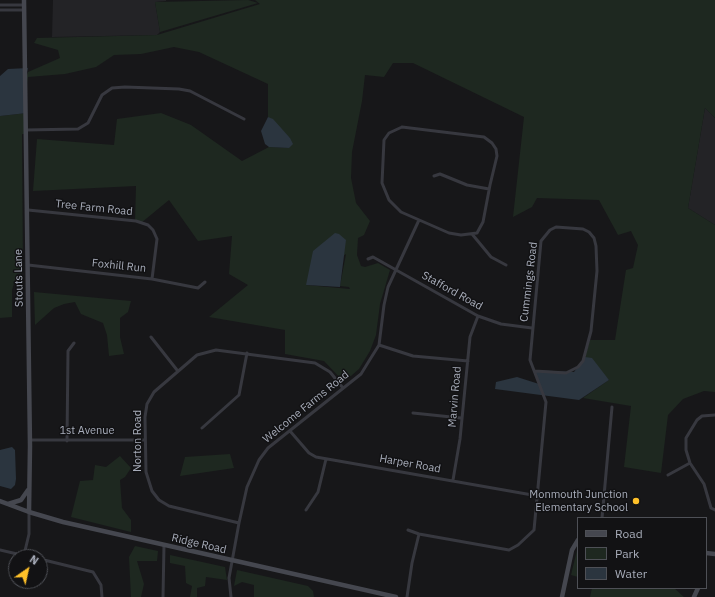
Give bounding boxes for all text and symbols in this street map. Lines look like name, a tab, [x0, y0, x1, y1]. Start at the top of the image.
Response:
street label: Tree Farm Road	[55, 197, 133, 219]
street label: Cummings Road	[518, 241, 540, 323]
street label: Stouts Lane	[12, 249, 26, 307]
street label: Foxhill Run	[91, 257, 147, 275]
street label: Stafford Road	[419, 269, 485, 313]
street label: Marvin Road	[446, 366, 464, 428]
street label: Welcome Farms Road	[260, 368, 352, 446]
street label: Norton Road	[131, 410, 145, 472]
street label: 1st Avenue	[59, 424, 115, 438]
street label: Harper Road	[378, 452, 442, 476]
place label: Monmouth Junction Elementary School	[529, 488, 628, 514]
marker: Monmouth Junction Elementary School	[631, 496, 641, 506]
legend	[577, 517, 707, 589]
text: Road	[615, 526, 643, 541]
street label: Ridge Road	[170, 531, 228, 557]
text: Park	[615, 546, 639, 561]
north arrow	[8, 549, 48, 589]
text: N	[27, 552, 41, 568]
text: Water	[615, 566, 647, 581]

